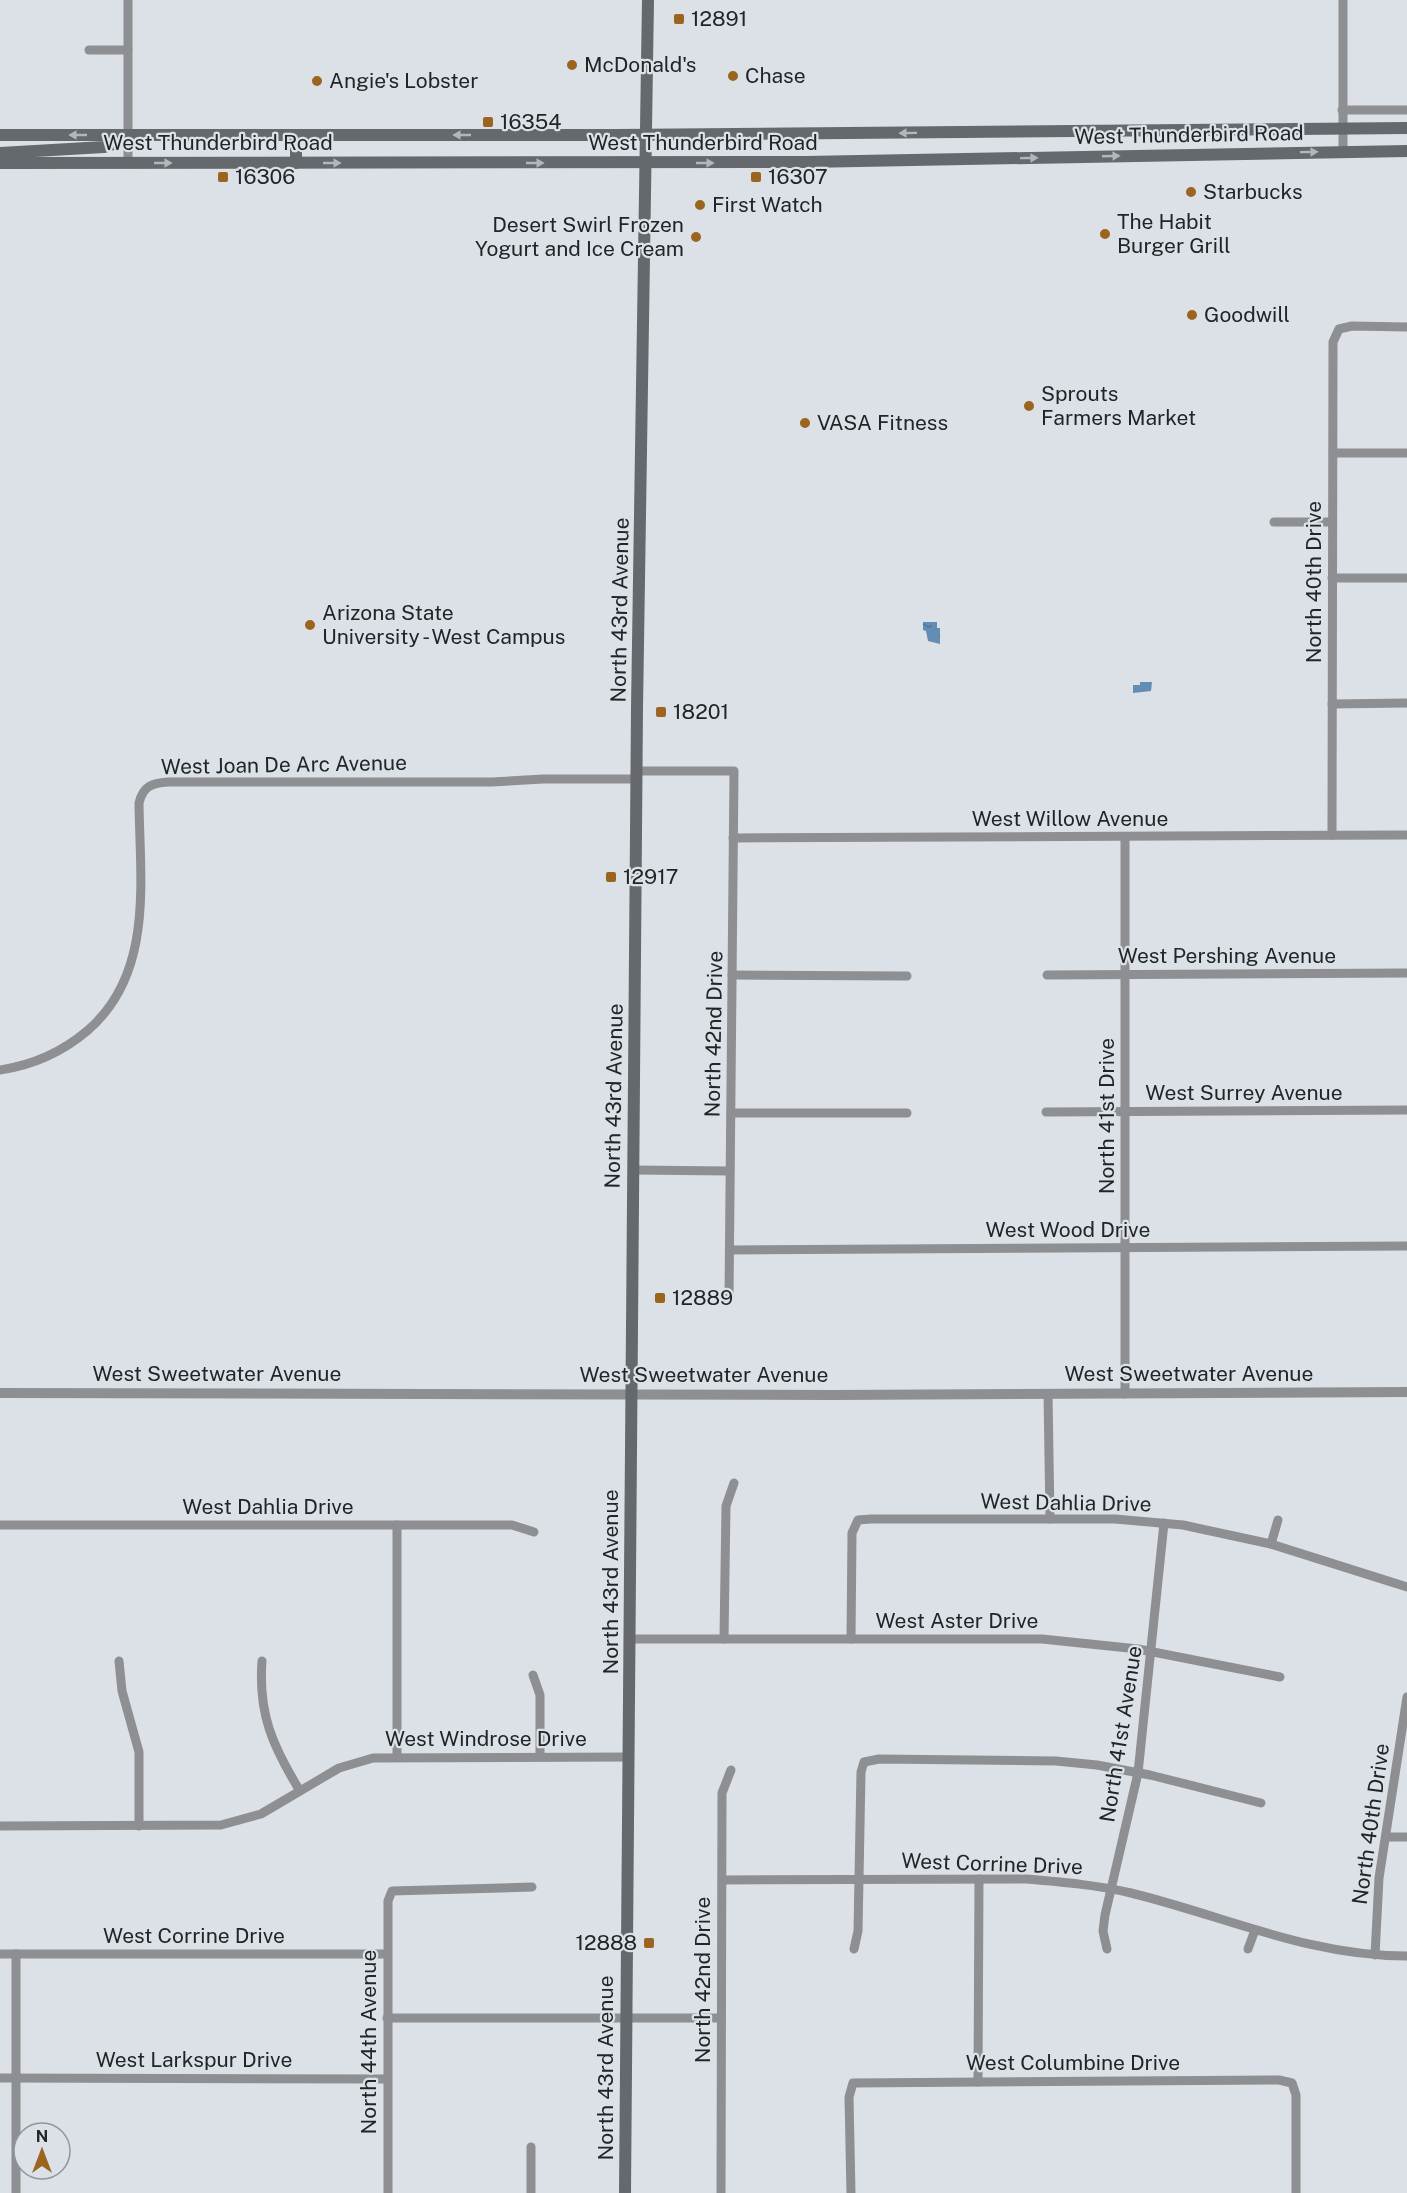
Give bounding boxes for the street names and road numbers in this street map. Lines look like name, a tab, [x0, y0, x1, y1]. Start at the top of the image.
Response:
street label: West Thunderbird Road	[1074, 120, 1304, 149]
street label: West Thunderbird Road	[103, 130, 333, 155]
street label: West Thunderbird Road	[588, 130, 818, 155]
street label: North 40th Drive	[1301, 501, 1326, 663]
street label: North 43rd Avenue	[605, 517, 634, 703]
street label: West Joan De Arc Avenue	[161, 750, 407, 779]
street label: West Willow Avenue	[972, 806, 1168, 831]
street label: West Pershing Avenue	[1118, 943, 1336, 968]
street label: North 42nd Drive	[700, 951, 727, 1117]
street label: North 43rd Avenue	[599, 1003, 628, 1189]
street label: North 41st Drive	[1094, 1038, 1119, 1194]
street label: West Surrey Avenue	[1145, 1080, 1343, 1105]
street label: West Wood Drive	[986, 1217, 1150, 1242]
street label: West Sweetwater Avenue	[93, 1361, 341, 1386]
street label: West Sweetwater Avenue	[1065, 1361, 1313, 1386]
street label: West Sweetwater Avenue	[580, 1362, 828, 1387]
street label: North 43rd Avenue	[598, 1489, 623, 1675]
street label: West Dahlia Drive	[980, 1489, 1152, 1516]
street label: West Dahlia Drive	[182, 1494, 354, 1519]
street label: West Aster Drive	[876, 1608, 1038, 1633]
street label: North 41st Avenue	[1094, 1644, 1147, 1824]
street label: West Windrose Drive	[385, 1726, 587, 1751]
street label: North 40th Drive	[1347, 1742, 1394, 1906]
street label: West Corrine Drive	[901, 1848, 1083, 1879]
street label: North 42nd Drive	[690, 1897, 715, 2063]
street label: West Corrine Drive	[103, 1923, 285, 1948]
street label: North 44th Avenue	[356, 1950, 381, 2134]
street label: North 43rd Avenue	[593, 1975, 618, 2161]
street label: West Larkspur Drive	[96, 2047, 292, 2072]
street label: West Columbine Drive	[966, 2050, 1180, 2075]

